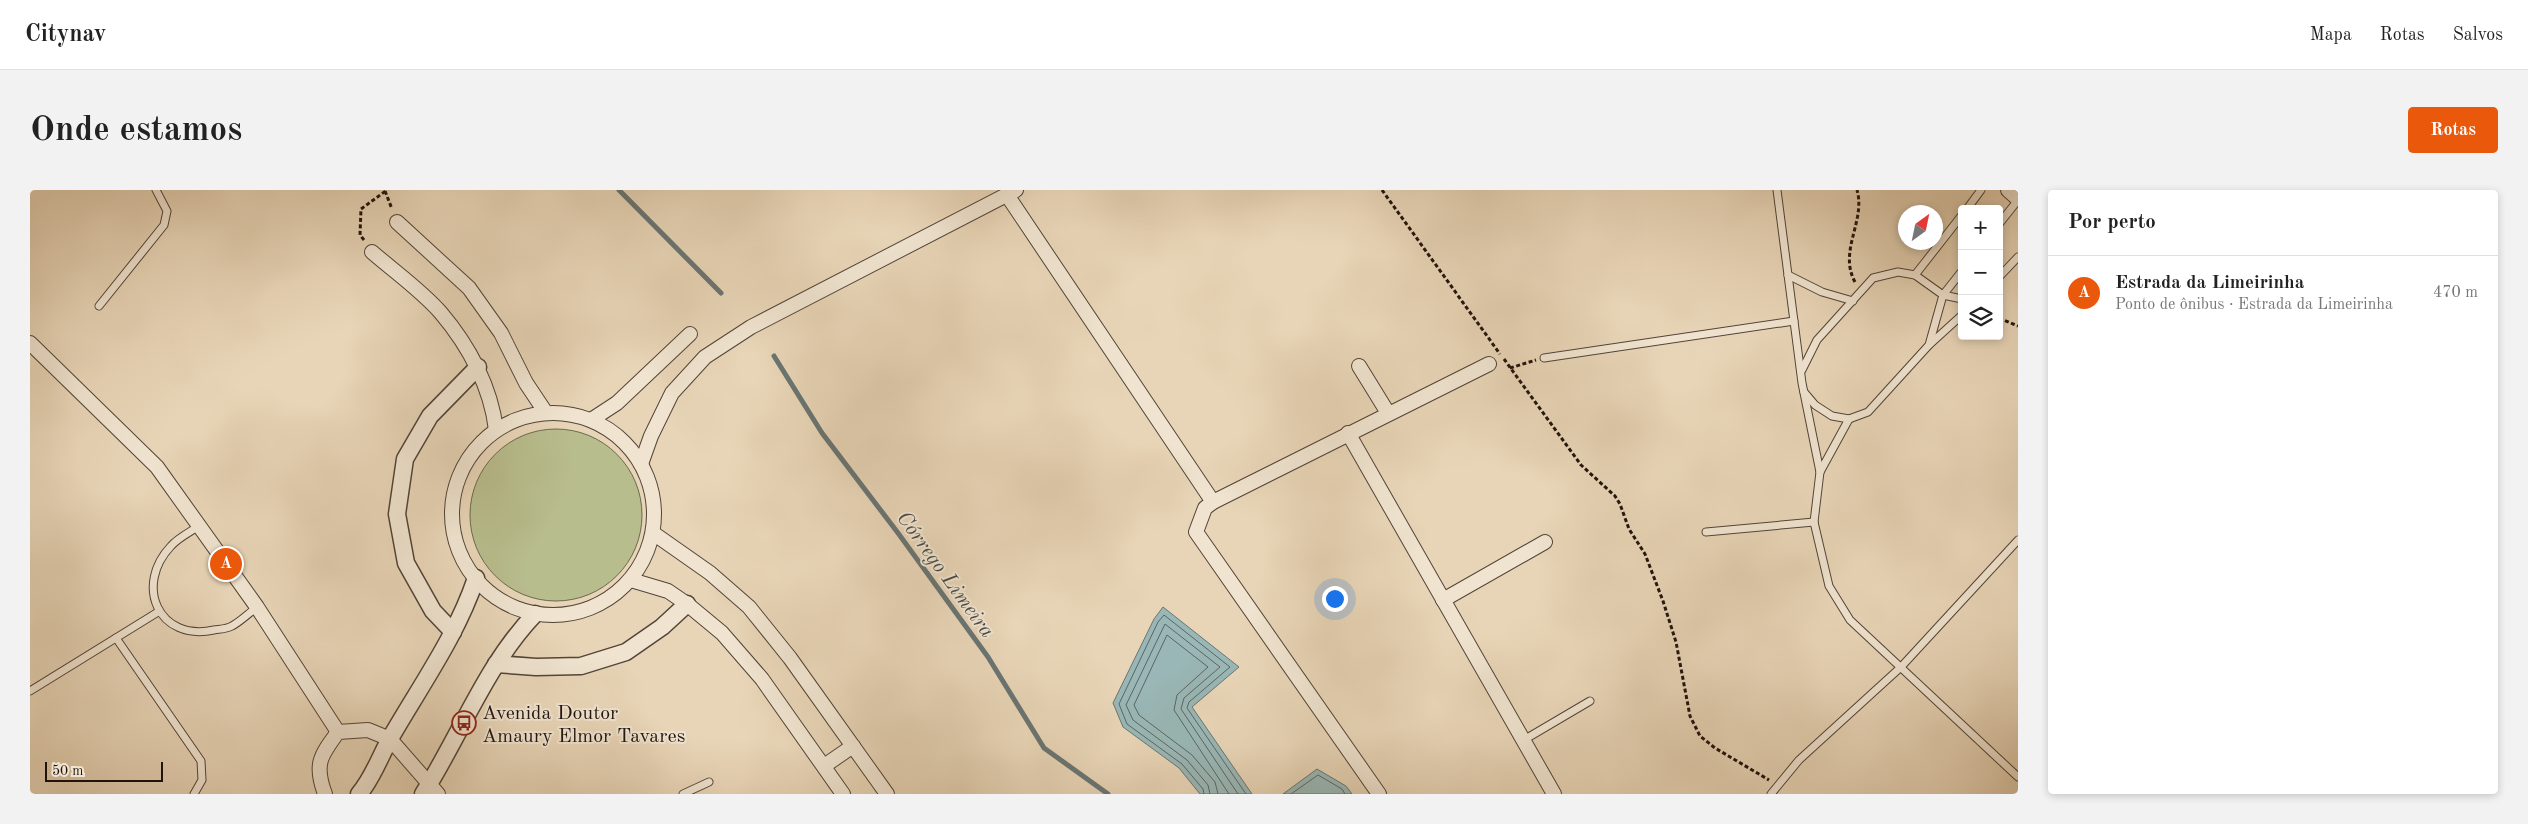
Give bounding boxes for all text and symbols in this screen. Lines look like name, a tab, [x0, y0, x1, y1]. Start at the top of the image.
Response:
text: Citynav	[25, 23, 106, 47]
text: Mapa	[2310, 26, 2352, 44]
text: Rotas	[2380, 26, 2425, 44]
text: Salvos	[2453, 26, 2503, 44]
button: Rotas	[2408, 107, 2498, 153]
text: Onde estamos	[30, 113, 242, 148]
north arrow	[1898, 205, 1943, 250]
map controls	[1958, 205, 2003, 340]
button: +	[1958, 205, 2003, 250]
text: Por perto	[2068, 212, 2156, 233]
button: −	[1958, 250, 2003, 295]
text: Estrada da Limeirinha	[2115, 274, 2304, 293]
text: A	[2078, 285, 2090, 301]
text: 470 m	[2433, 285, 2478, 301]
button: layers	[1958, 295, 2003, 340]
text: Ponto de ônibus · Estrada da Limeirinha	[2115, 297, 2393, 313]
water label: Córrego Limeira	[892, 508, 997, 642]
pin: A	[210, 545, 242, 583]
your location	[1322, 586, 1348, 612]
place label: Avenida Doutor Amaury Elmor Tavares	[482, 704, 685, 747]
bus stop icon: Avenida Doutor Amaury Elmor Tavares	[451, 710, 477, 736]
scale bar	[45, 759, 162, 782]
text: 50 m	[52, 764, 83, 778]

